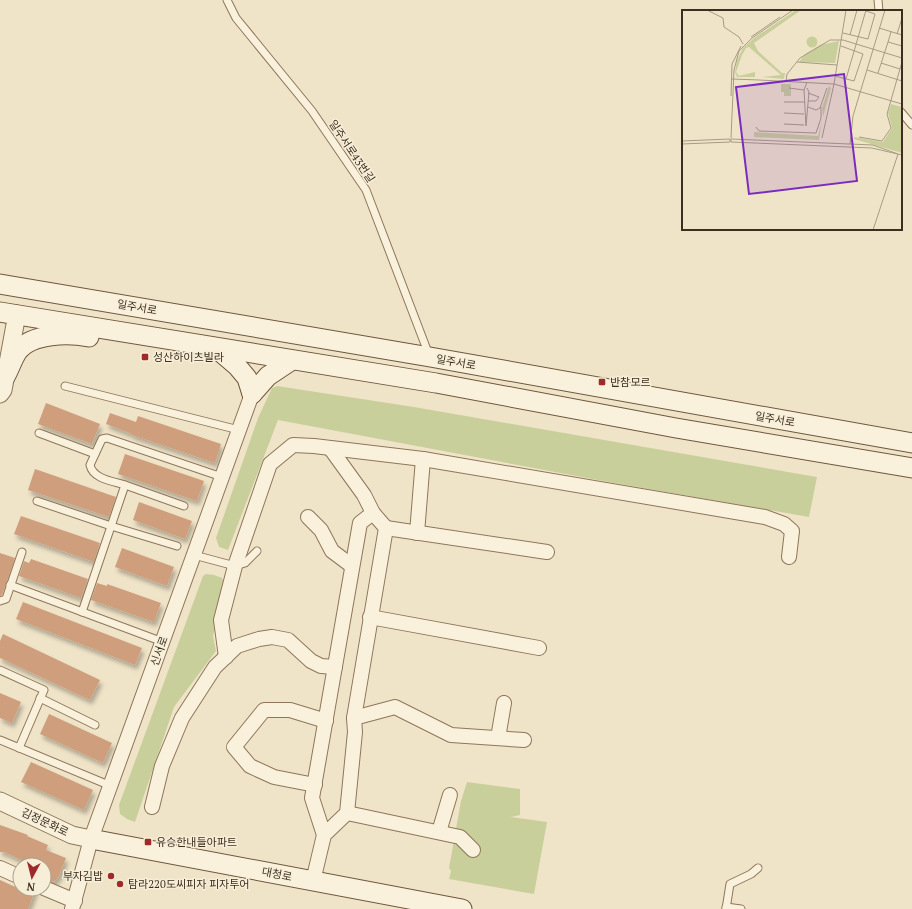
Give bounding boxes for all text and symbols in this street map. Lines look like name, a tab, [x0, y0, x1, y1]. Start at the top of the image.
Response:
inset map	[682, 10, 902, 230]
street label: 일주서로43번길	[326, 117, 378, 185]
street label: 일주서로	[116, 297, 158, 317]
place label: 성산하이츠빌라	[153, 350, 224, 364]
marker: 성산하이츠빌라	[140, 352, 150, 362]
street label: 일주서로	[435, 352, 477, 372]
place label: 반참모르	[610, 375, 650, 389]
marker: 반참모르	[597, 377, 607, 387]
street label: 일주서로	[754, 409, 796, 429]
street label: 신서로	[147, 634, 171, 668]
street label: 김정문화로	[19, 805, 71, 839]
place label: 유승한내들아파트	[156, 835, 237, 849]
marker: 유승한내들아파트	[143, 837, 153, 847]
north arrow	[12, 857, 52, 897]
street label: 대청로	[261, 864, 293, 884]
place label: 부자김밥	[63, 869, 103, 883]
marker: 부자김밥	[106, 871, 116, 881]
place label: 탐라220도씨피자 피자투어	[128, 877, 249, 891]
text: N	[25, 879, 36, 894]
marker: 탐라220도씨피자 피자투어	[115, 879, 125, 889]

